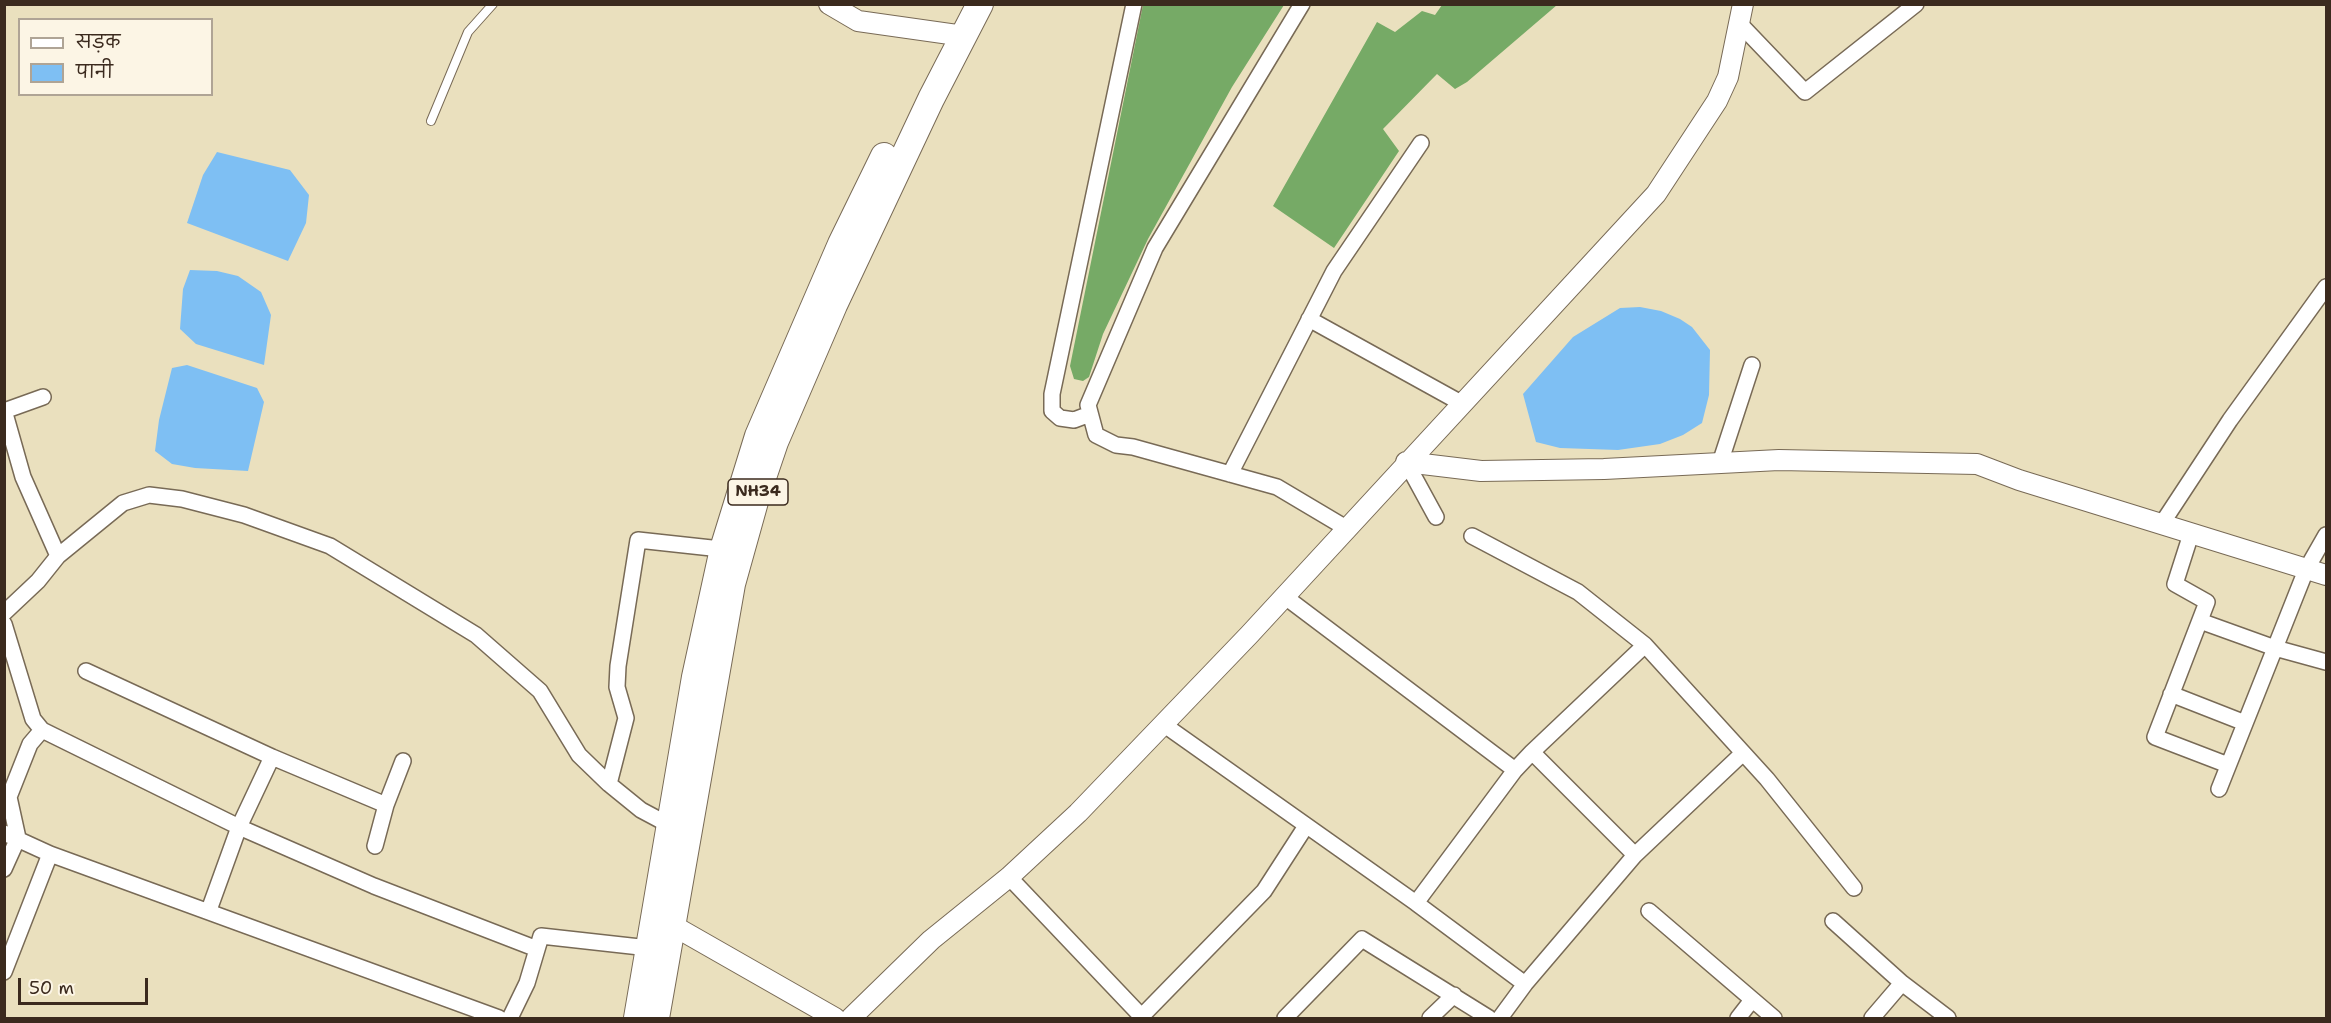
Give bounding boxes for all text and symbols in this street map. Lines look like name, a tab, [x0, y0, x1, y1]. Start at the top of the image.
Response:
legend	[18, 18, 213, 96]
text: सड़क	[76, 30, 120, 54]
text: पानी	[76, 60, 113, 84]
road number: NH34	[728, 479, 788, 505]
scale bar	[21, 966, 152, 1004]
text: 50 m	[29, 976, 74, 1000]

